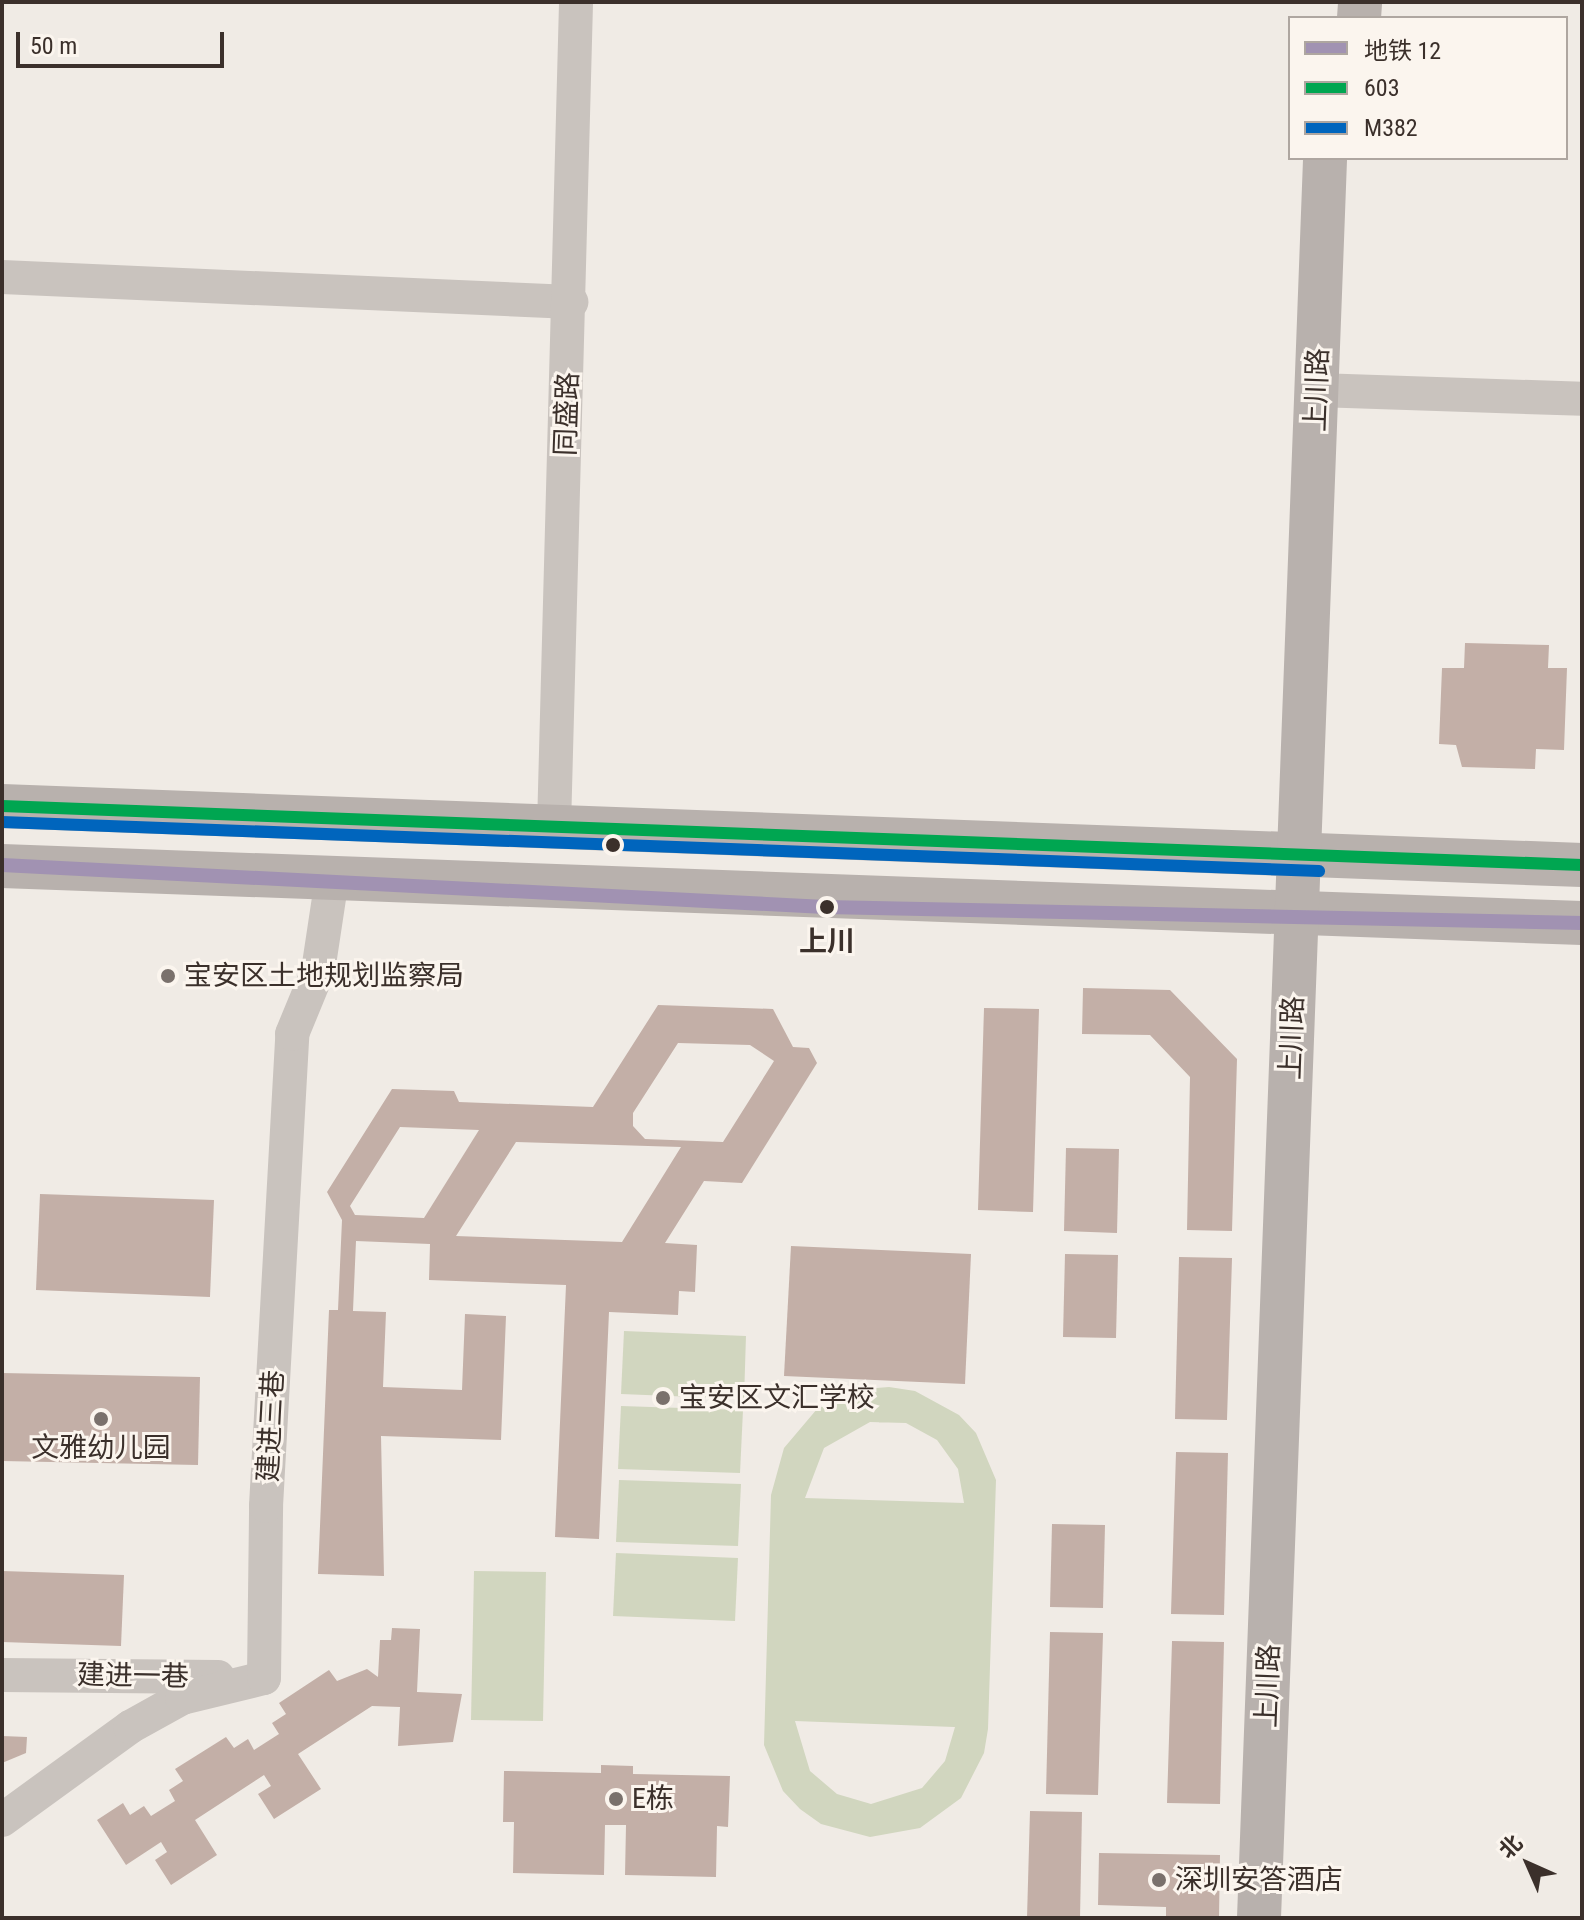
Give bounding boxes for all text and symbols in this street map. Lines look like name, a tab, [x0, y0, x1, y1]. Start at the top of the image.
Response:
scale bar	[20, 16, 228, 66]
legend	[1288, 16, 1568, 160]
text: 50 m	[30, 32, 77, 60]
text: 地铁 12	[1364, 37, 1441, 65]
text: 603	[1364, 74, 1400, 102]
text: M382	[1364, 114, 1418, 142]
street label: 上川路	[1299, 347, 1335, 433]
street label: 同盛路	[549, 371, 585, 457]
unlabelled marker	[605, 837, 621, 853]
marker: 上川	[813, 893, 841, 921]
place label: 上川	[799, 925, 855, 959]
place label: 宝安区土地规划监察局	[184, 959, 464, 993]
marker: 宝安区土地规划监察局	[159, 967, 177, 985]
street label: 上川路	[1274, 995, 1310, 1081]
street label: 建进三巷	[251, 1369, 291, 1483]
place label: 宝安区文汇学校	[679, 1381, 875, 1415]
marker: 宝安区文汇学校	[654, 1389, 672, 1407]
marker: 文雅幼儿园	[92, 1410, 110, 1428]
place label: 文雅幼儿园	[31, 1431, 171, 1465]
street label: 上川路	[1250, 1643, 1286, 1729]
street label: 建进一巷	[77, 1658, 189, 1694]
place label: E栋	[632, 1782, 674, 1816]
marker: E栋	[607, 1790, 625, 1808]
north arrow	[1488, 1824, 1568, 1904]
text: 北	[1494, 1830, 1527, 1863]
place label: 深圳安答酒店	[1175, 1863, 1343, 1897]
marker: 深圳安答酒店	[1150, 1871, 1168, 1889]

